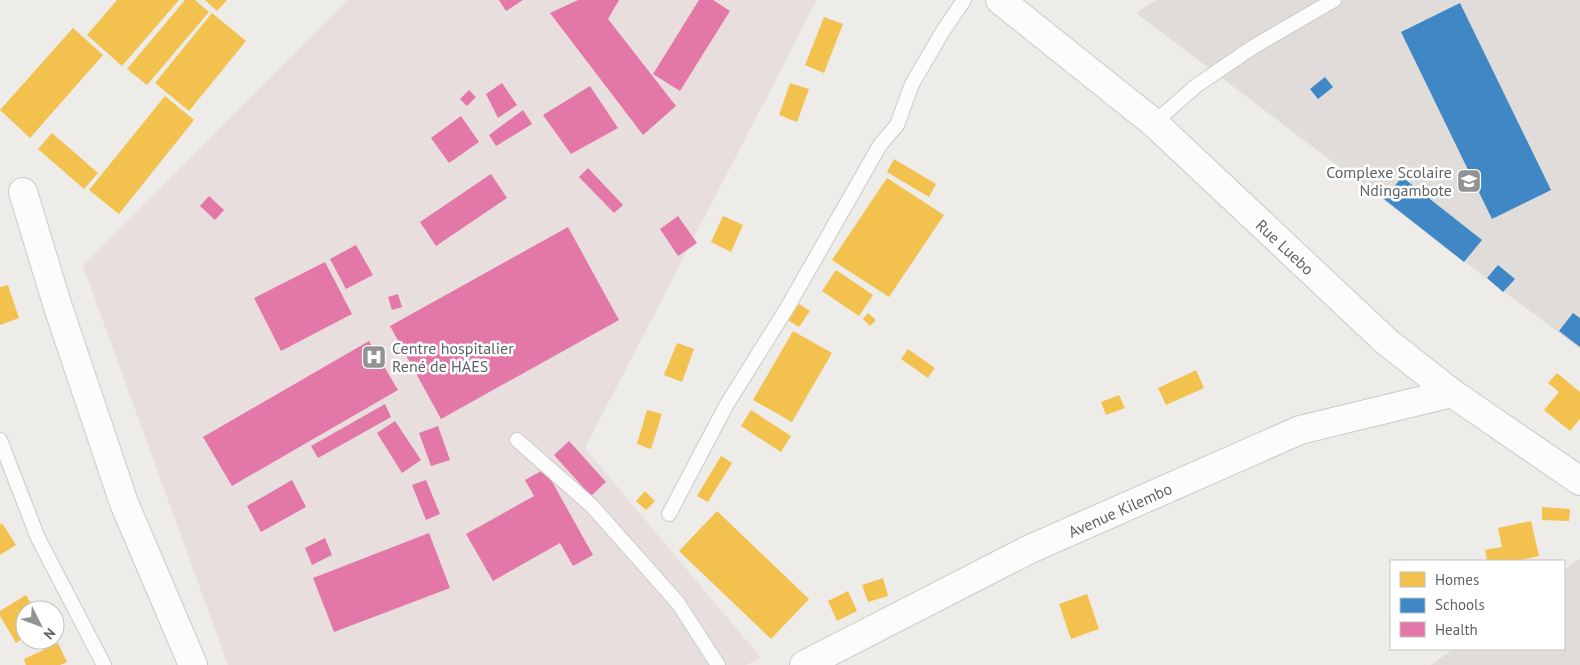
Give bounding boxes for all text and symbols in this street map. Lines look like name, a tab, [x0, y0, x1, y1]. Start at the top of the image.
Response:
place label: Complexe Scolaire Ndingambote	[1326, 162, 1452, 200]
school or university icon: Complexe Scolaire Ndingambote	[1456, 168, 1482, 194]
street label: Rue Luebo	[1252, 215, 1318, 279]
place label: Centre hospitalier René de HAES	[392, 338, 514, 376]
hospital icon: Centre hospitalier René de HAES	[361, 344, 387, 370]
street label: Avenue Kilembo	[1065, 478, 1175, 542]
legend	[1390, 560, 1565, 650]
text: Homes	[1435, 570, 1479, 589]
text: Schools	[1435, 595, 1485, 614]
north arrow	[15, 600, 65, 650]
text: Health	[1435, 620, 1478, 639]
text: N	[40, 624, 59, 643]

